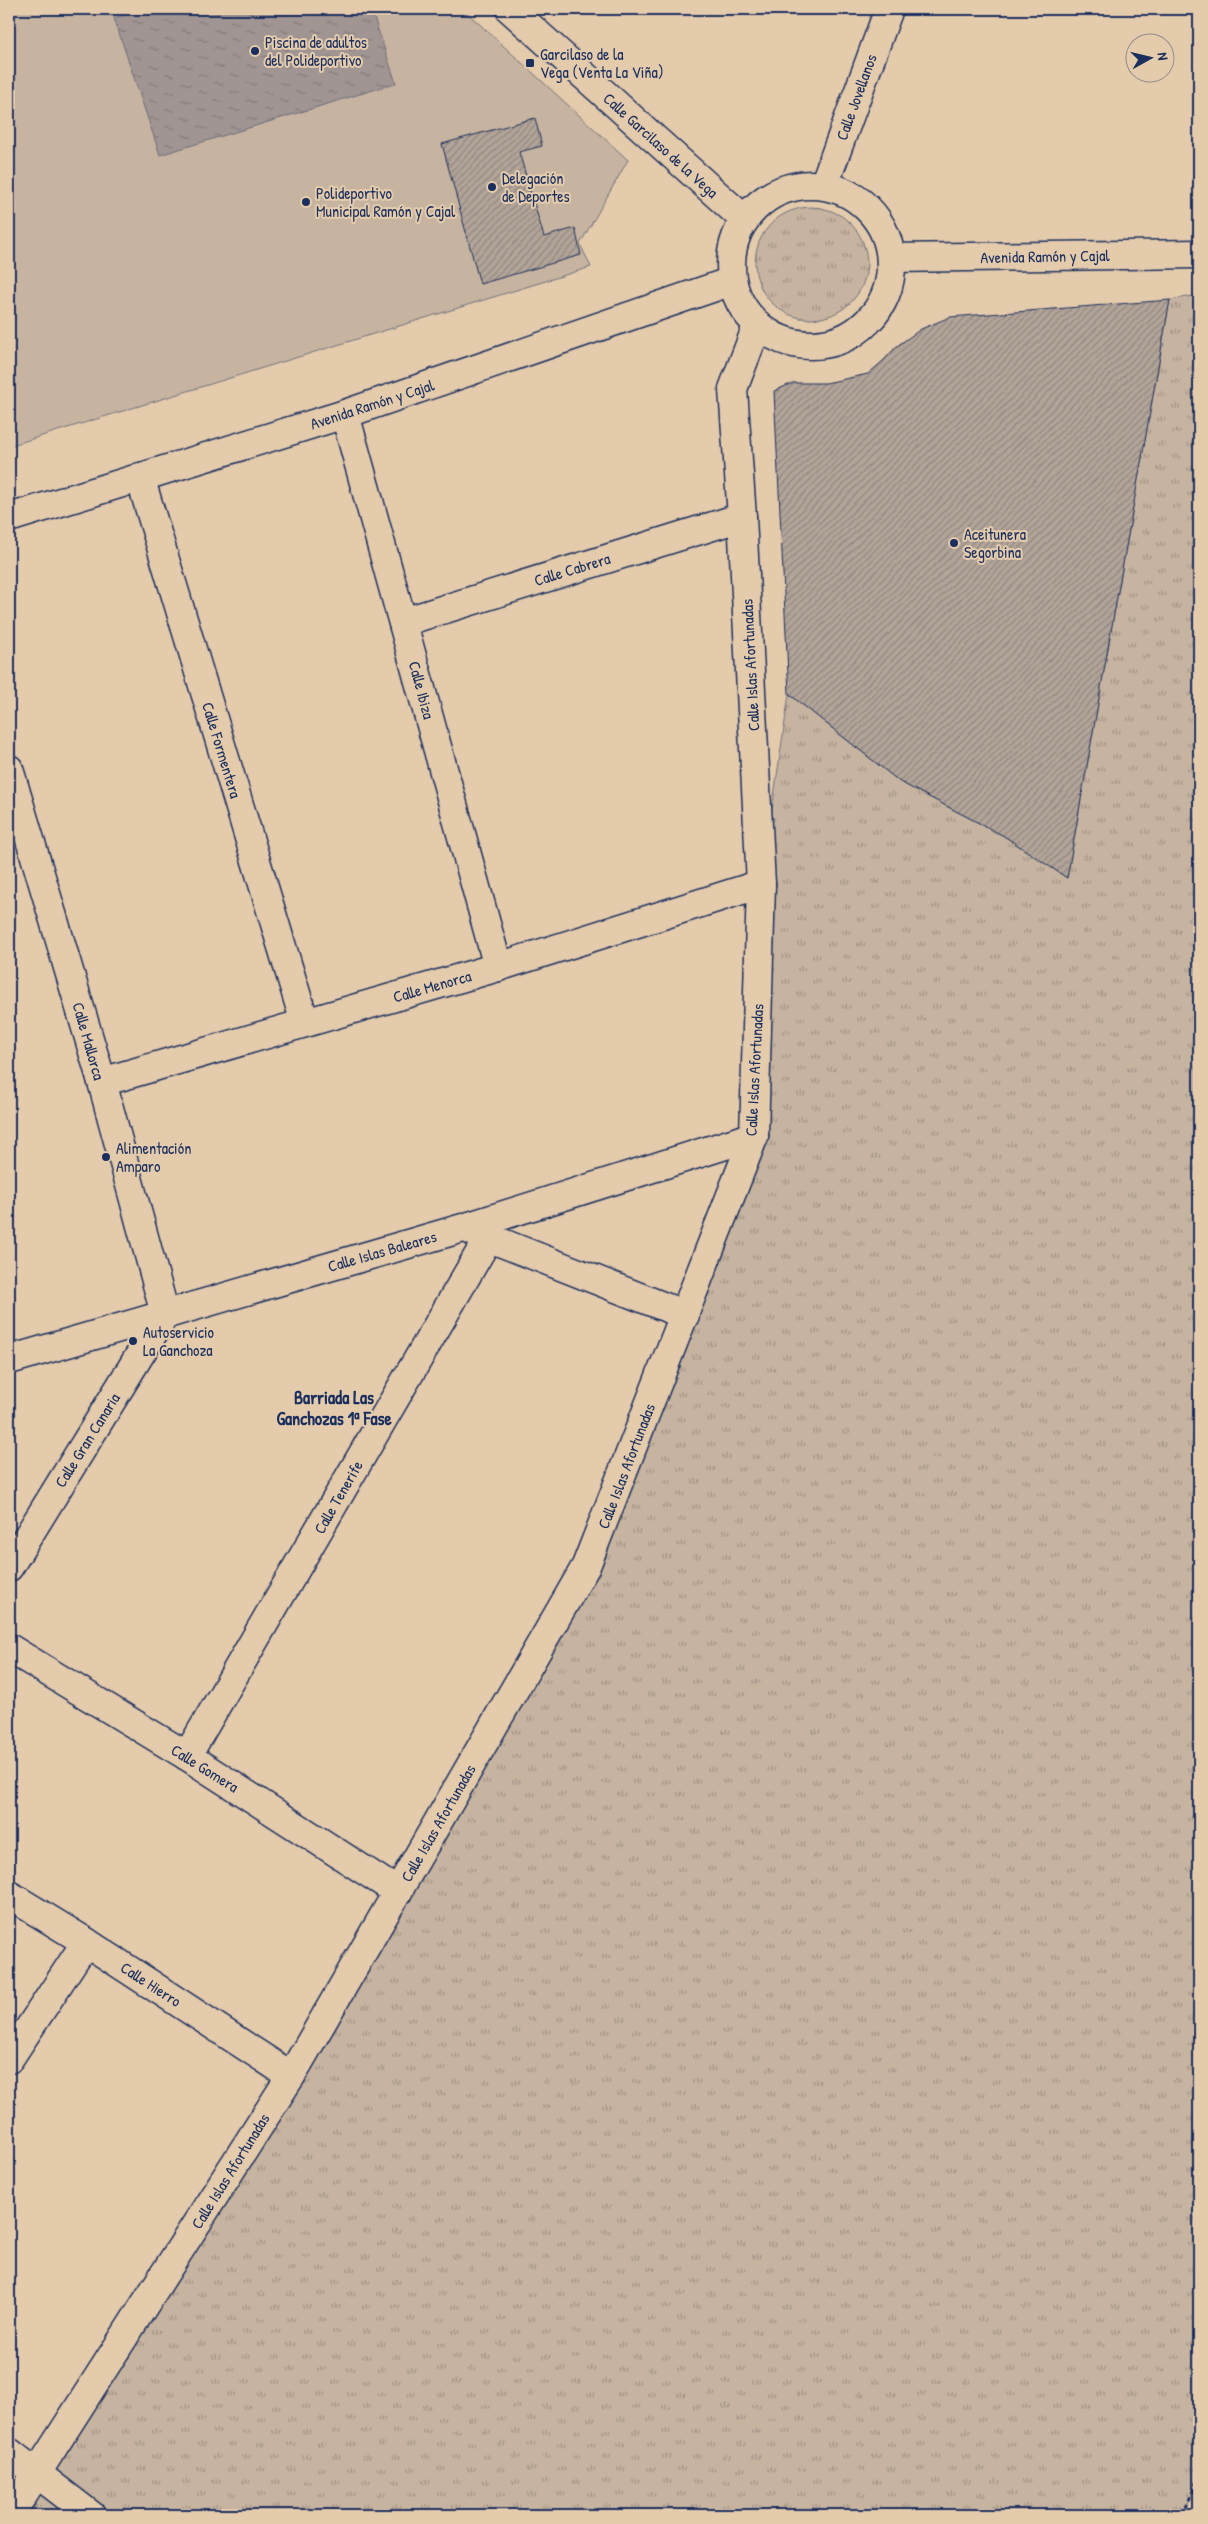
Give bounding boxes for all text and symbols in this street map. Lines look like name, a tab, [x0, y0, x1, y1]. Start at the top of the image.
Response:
place label: Piscina de adultos del Polideportivo	[265, 31, 367, 71]
north arrow	[1126, 32, 1176, 82]
place label: Garcilaso de la Vega (Venta La Viña)	[540, 43, 664, 83]
marker: Piscina de adultos del Polideportivo	[249, 45, 261, 57]
street label: Calle Jovellanos	[830, 51, 882, 143]
text: N	[1153, 51, 1173, 62]
marker: Garcilaso de la Vega (Venta La Viña)	[524, 57, 536, 69]
street label: Calle Garcilaso de la Vega	[599, 87, 723, 203]
place label: Delegación de Deportes	[502, 167, 570, 207]
marker: Delegación de Deportes	[486, 181, 498, 193]
place label: Polideportivo Municipal Ramón y Cajal	[316, 182, 456, 222]
marker: Polideportivo Municipal Ramón y Cajal	[300, 196, 312, 208]
street label: Avenida Ramón y Cajal	[980, 244, 1110, 268]
street label: Avenida Ramón y Cajal	[307, 373, 438, 434]
place label: Aceitunera Segorbina	[964, 523, 1026, 563]
marker: Aceitunera Segorbina	[948, 537, 960, 549]
street label: Calle Cabrera	[531, 547, 613, 591]
street label: Calle Islas Afortunadas	[736, 598, 764, 732]
street label: Calle Ibiza	[404, 659, 440, 721]
street label: Calle Formentera	[197, 699, 247, 801]
street label: Calle Menorca	[390, 964, 474, 1008]
street label: Calle Mallorca	[67, 1000, 111, 1082]
street label: Calle Islas Afortunadas	[740, 1003, 768, 1137]
place label: Alimentación Amparo	[116, 1137, 191, 1177]
marker: Alimentación Amparo	[100, 1151, 112, 1163]
street label: Calle Islas Baleares	[325, 1225, 439, 1277]
place label: Autoservicio La Ganchoza	[143, 1321, 215, 1361]
marker: Autoservicio La Ganchoza	[127, 1335, 139, 1347]
district label: Barriada Las Ganchozas 1ª Fase	[276, 1385, 392, 1431]
street label: Calle Gran Canaria	[49, 1389, 125, 1491]
street label: Calle Islas Afortunadas	[592, 1400, 660, 1532]
street label: Calle Tenerife	[308, 1456, 368, 1538]
street label: Calle Gomera	[167, 1739, 243, 1797]
street label: Calle Islas Afortunadas	[395, 1760, 481, 1886]
street label: Calle Hierro	[116, 1956, 186, 2012]
street label: Calle Islas Afortunadas	[186, 2109, 274, 2233]

